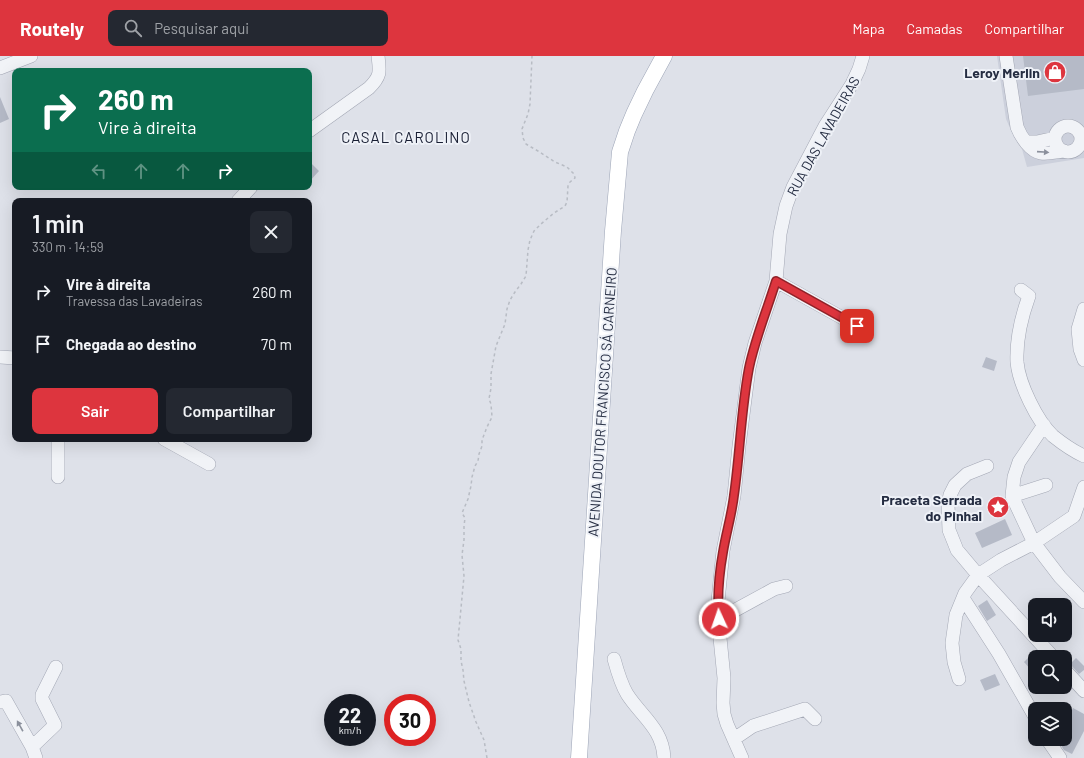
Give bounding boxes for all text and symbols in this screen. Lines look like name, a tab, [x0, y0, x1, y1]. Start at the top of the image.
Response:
search box	[108, 10, 388, 46]
text: Routely	[20, 17, 84, 40]
icon: search	[122, 17, 144, 39]
text: Pesquisar aqui	[154, 19, 249, 37]
text: Mapa	[853, 20, 885, 37]
text: Camadas	[907, 20, 962, 37]
text: Compartilhar	[984, 20, 1064, 37]
shop icon: Leroy Merlin	[1042, 59, 1068, 85]
place label: Leroy Merlin	[964, 64, 1040, 81]
street label: RUA DAS LAVADEIRAS	[783, 73, 863, 199]
text: 260 m	[98, 82, 174, 116]
icon: right	[32, 84, 84, 136]
text: Vire à direita	[98, 116, 196, 138]
district label: CASAL CAROLINO	[341, 128, 471, 146]
one-way arrow	[1037, 149, 1050, 155]
icon: left	[88, 160, 110, 182]
icon: ahead	[130, 160, 152, 182]
icon: ahead	[172, 160, 194, 182]
icon: right	[214, 160, 236, 182]
text: 1 min	[32, 209, 84, 238]
button: close	[250, 211, 292, 253]
text: 330 m · 14:59	[32, 239, 104, 255]
street label: AVENIDA DOUTOR FRANCISCO SÁ CARNEIRO	[584, 267, 620, 537]
text: Vire à direita	[66, 275, 150, 293]
icon: right	[32, 281, 54, 303]
text: 260 m	[252, 283, 292, 301]
text: Travessa das Lavadeiras	[66, 293, 202, 309]
pin	[840, 309, 874, 343]
icon: arrive	[846, 315, 868, 337]
icon: arrive	[32, 333, 54, 355]
text: Chegada ao destino	[66, 335, 197, 353]
text: 70 m	[261, 335, 292, 353]
button: Sair	[32, 388, 158, 434]
button: Compartilhar	[166, 388, 292, 434]
place label: Praceta Serrada do Pinhal	[881, 491, 982, 524]
place icon: Praceta Serrada do Pinhal	[985, 494, 1011, 520]
position arrow	[698, 598, 740, 640]
map controls	[1028, 598, 1072, 746]
button: sound	[1028, 598, 1072, 642]
button: search	[1028, 650, 1072, 694]
speed limit sign: 30	[384, 694, 436, 746]
button: layers	[1028, 702, 1072, 746]
text: 22	[339, 703, 361, 727]
one-way arrow	[17, 720, 24, 732]
text: km/h	[339, 724, 361, 736]

